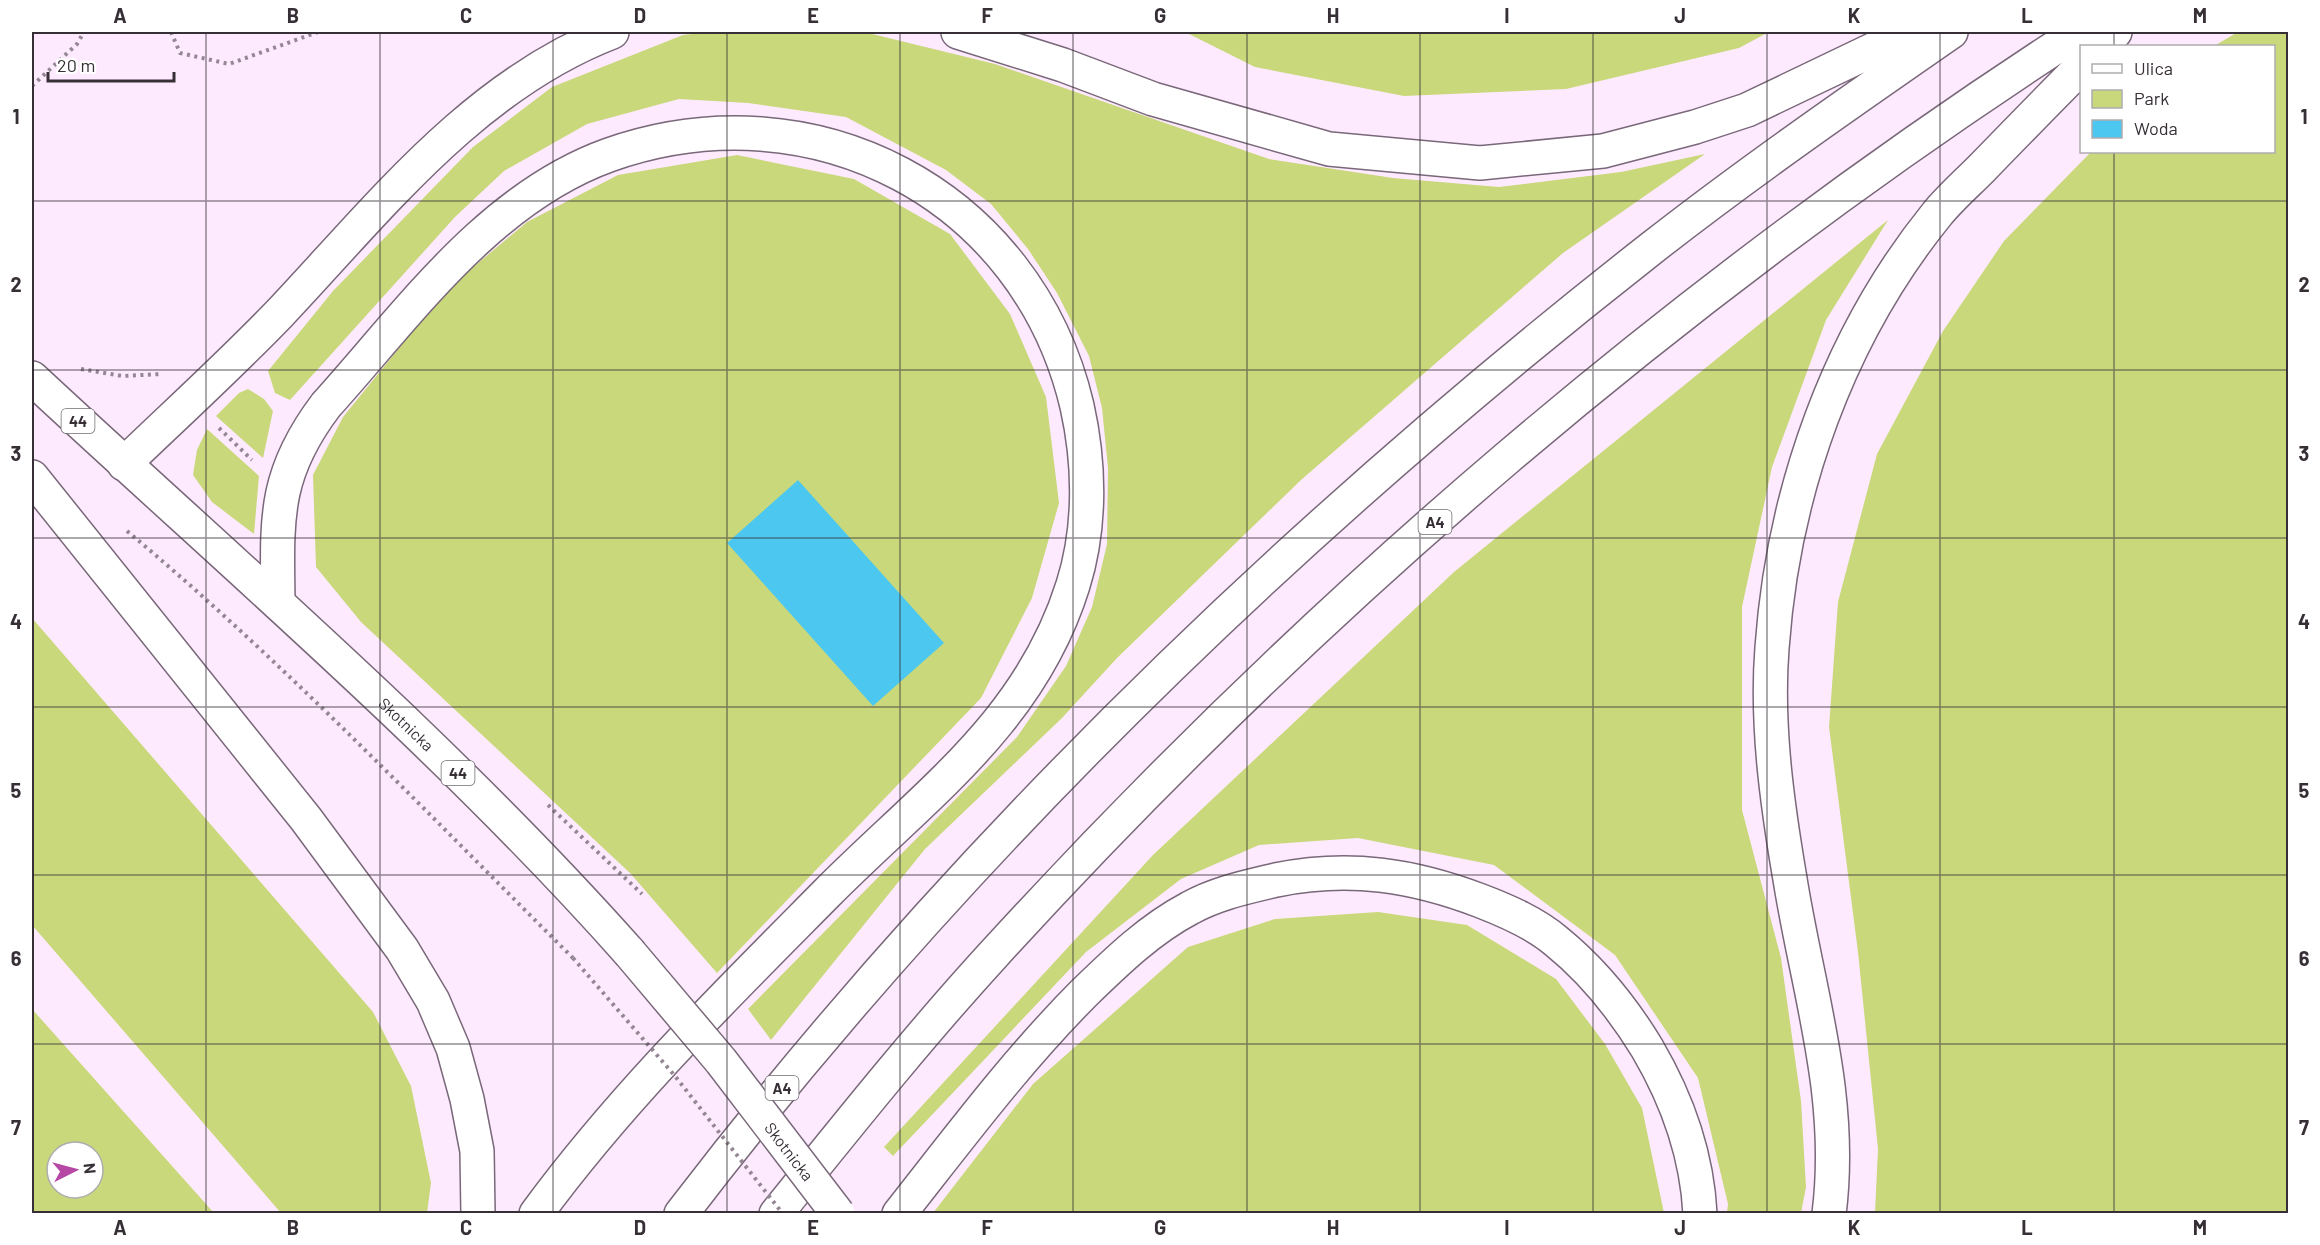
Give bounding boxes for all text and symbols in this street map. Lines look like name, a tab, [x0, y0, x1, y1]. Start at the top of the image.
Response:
text: A	[113, 3, 127, 27]
text: B	[287, 3, 299, 27]
text: C	[460, 3, 472, 27]
text: D	[634, 3, 646, 27]
text: E	[807, 3, 819, 27]
text: F	[981, 3, 993, 27]
text: G	[1154, 3, 1166, 27]
text: H	[1327, 3, 1339, 27]
text: I	[1504, 3, 1510, 27]
text: J	[1674, 3, 1686, 27]
text: K	[1848, 3, 1861, 27]
text: L	[2021, 3, 2033, 27]
text: M	[2193, 3, 2207, 27]
scale bar	[48, 45, 174, 83]
legend	[2080, 45, 2275, 153]
text: 20 m	[57, 54, 95, 76]
text: Ulica	[2134, 57, 2173, 79]
text: Park	[2134, 87, 2169, 109]
text: 1	[12, 104, 20, 128]
text: 1	[2300, 104, 2308, 128]
text: Woda	[2134, 117, 2178, 139]
text: 2	[10, 272, 22, 296]
text: 2	[2298, 272, 2310, 296]
road number: 44	[62, 409, 94, 433]
text: 3	[11, 441, 21, 465]
text: 3	[2299, 441, 2309, 465]
road number: A4	[1418, 510, 1452, 534]
text: 4	[10, 609, 22, 633]
text: 4	[2298, 609, 2310, 633]
street label: Skotnicka	[376, 693, 438, 754]
road number: 44	[442, 761, 474, 785]
text: 5	[11, 778, 22, 802]
text: 5	[2299, 778, 2310, 802]
text: 6	[11, 946, 22, 970]
text: 6	[2299, 946, 2310, 970]
road number: A4	[766, 1076, 798, 1100]
text: 7	[11, 1115, 21, 1139]
text: 7	[2299, 1115, 2309, 1139]
street label: Skotnicka	[761, 1118, 818, 1184]
north arrow	[45, 1140, 105, 1200]
text: N	[80, 1162, 100, 1175]
text: A	[113, 1215, 127, 1239]
text: B	[287, 1215, 299, 1239]
text: C	[460, 1215, 472, 1239]
text: D	[634, 1215, 646, 1239]
text: E	[807, 1215, 819, 1239]
text: F	[981, 1215, 993, 1239]
text: G	[1154, 1215, 1166, 1239]
text: H	[1327, 1215, 1339, 1239]
text: I	[1504, 1215, 1510, 1239]
text: J	[1674, 1215, 1686, 1239]
text: K	[1848, 1215, 1861, 1239]
text: L	[2021, 1215, 2033, 1239]
text: M	[2193, 1215, 2207, 1239]

